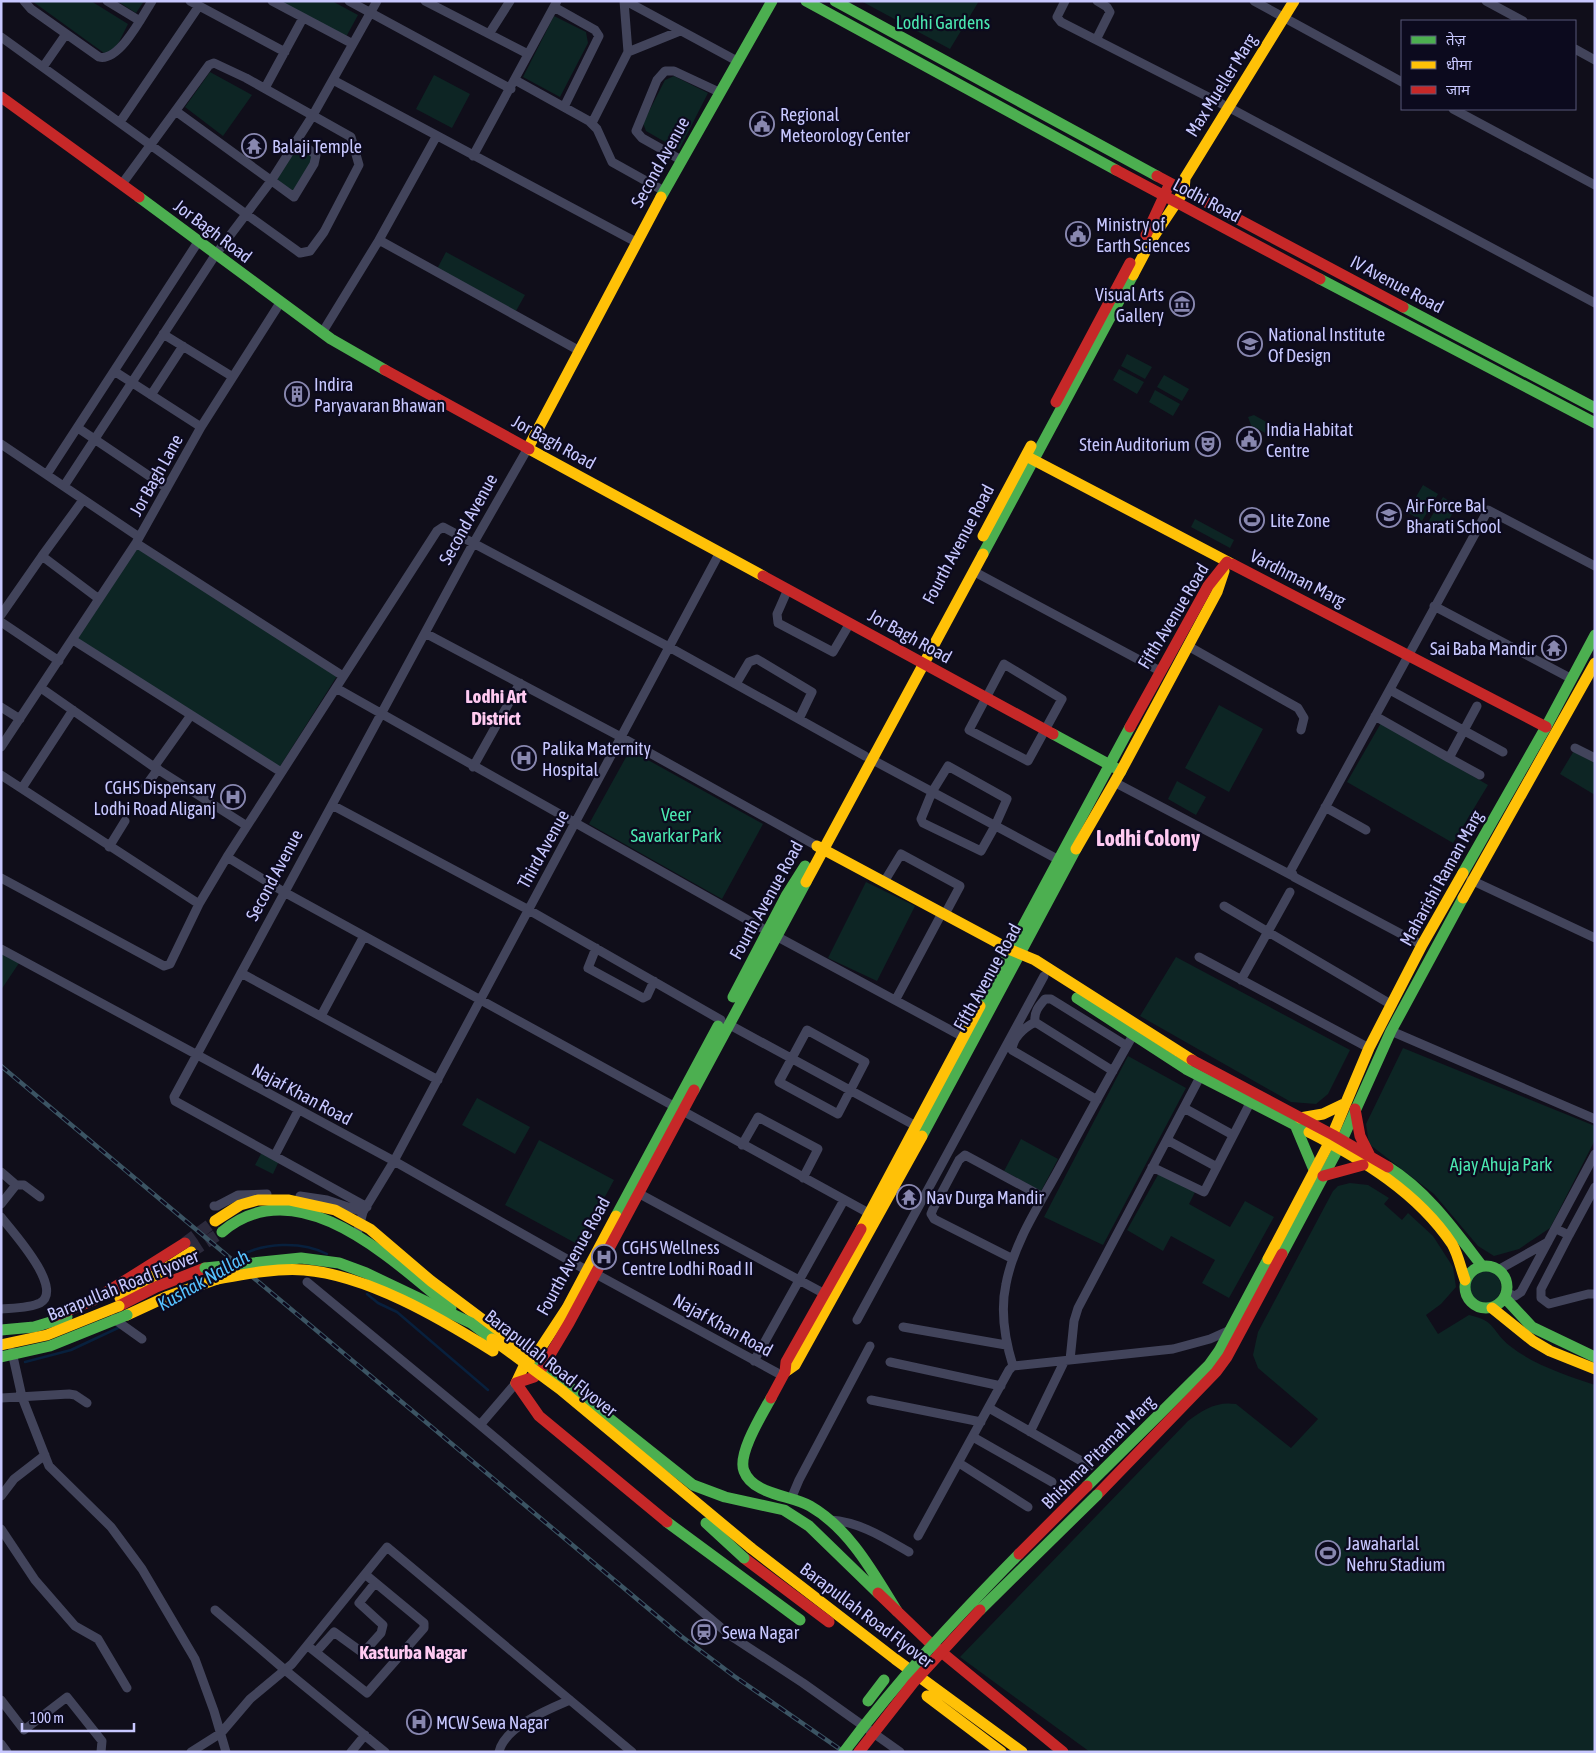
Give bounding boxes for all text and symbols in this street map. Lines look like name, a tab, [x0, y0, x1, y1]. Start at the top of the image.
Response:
park label: Lodhi Gardens	[896, 12, 990, 33]
legend	[1401, 20, 1576, 110]
street label: Max Mueller Marg	[1181, 29, 1261, 140]
text: तेज़	[1446, 31, 1467, 48]
text: धीमा	[1446, 56, 1473, 73]
text: जाम	[1446, 81, 1471, 98]
place label: Regional Meteorology Center	[780, 104, 910, 146]
public building icon: Regional Meteorology Center	[749, 111, 775, 137]
street label: Second Avenue	[626, 113, 694, 211]
temple icon: Balaji Temple	[241, 133, 267, 159]
place label: Balaji Temple	[272, 136, 362, 157]
street label: Lodhi Road	[1170, 173, 1244, 227]
street label: Jor Bagh Road	[170, 195, 256, 267]
place label: Ministry of Earth Sciences	[1096, 214, 1190, 256]
public building icon: Ministry of Earth Sciences	[1065, 221, 1091, 247]
street label: IV Avenue Road	[1347, 251, 1447, 317]
place label: Visual Arts Gallery	[1095, 284, 1164, 326]
museum icon: Visual Arts Gallery	[1169, 291, 1195, 317]
place label: National Institute Of Design	[1268, 324, 1385, 366]
school or university icon: National Institute Of Design	[1237, 331, 1263, 357]
place label: Indira Paryavaran Bhawan	[314, 374, 445, 416]
building icon: Indira Paryavaran Bhawan	[284, 381, 310, 407]
street label: Jor Bagh Road	[509, 410, 599, 474]
place label: India Habitat Centre	[1266, 419, 1353, 461]
public building icon: India Habitat Centre	[1236, 426, 1262, 452]
street label: Jor Bagh Lane	[125, 431, 187, 519]
theatre icon: Stein Auditorium	[1195, 431, 1221, 457]
place label: Stein Auditorium	[1079, 434, 1190, 455]
street label: Second Avenue	[434, 470, 502, 568]
street label: Fourth Avenue Road	[918, 481, 998, 607]
place label: Air Force Bal Bharati School	[1406, 495, 1502, 537]
school or university icon: Air Force Bal Bharati School	[1376, 502, 1402, 528]
sports icon: Lite Zone	[1239, 507, 1265, 533]
place label: Lite Zone	[1270, 510, 1330, 531]
street label: Vardhman Marg	[1247, 545, 1350, 611]
street label: Fifth Avenue Road	[1133, 559, 1213, 673]
street label: Jor Bagh Road	[865, 604, 955, 668]
temple icon: Sai Baba Mandir	[1541, 635, 1567, 661]
place label: Sai Baba Mandir	[1430, 638, 1537, 659]
district label: Lodhi Art District	[465, 685, 527, 729]
place label: Palika Maternity Hospital	[542, 738, 651, 780]
hospital icon: Palika Maternity Hospital	[511, 745, 537, 771]
place label: CGHS Dispensary Lodhi Road Aliganj	[94, 777, 216, 819]
hospital icon: CGHS Dispensary Lodhi Road Aliganj	[220, 784, 246, 810]
park label: Veer Savarkar Park	[631, 804, 722, 846]
street label: Third Avenue	[513, 806, 573, 892]
street label: Maharishi Raman Marg	[1395, 806, 1487, 949]
district label: Lodhi Colony	[1096, 825, 1200, 851]
street label: Second Avenue	[241, 826, 307, 924]
street label: Fourth Avenue Road	[725, 837, 807, 963]
street label: Fifth Avenue Road	[949, 920, 1025, 1034]
street label: Najaf Khan Road	[248, 1059, 356, 1129]
park label: Ajay Ahuja Park	[1450, 1154, 1552, 1175]
temple icon: Nav Durga Mandir	[896, 1184, 922, 1210]
place label: Nav Durga Mandir	[926, 1187, 1044, 1208]
street label: Fourth Avenue Road	[532, 1193, 614, 1319]
place label: CGHS Wellness Centre Lodhi Road II	[622, 1237, 753, 1279]
hospital icon: CGHS Wellness Centre Lodhi Road II	[591, 1244, 617, 1270]
street label: Barapullah Road Flyover	[44, 1245, 202, 1325]
water label: Kushak Nallah	[153, 1245, 253, 1315]
street label: Najaf Khan Road	[670, 1289, 776, 1361]
street label: Barapullah Road Flyover	[481, 1305, 622, 1421]
street label: Bhishma Pitamah Marg	[1037, 1391, 1159, 1513]
place label: Jawaharlal Nehru Stadium	[1346, 1533, 1445, 1575]
sports icon: Jawaharlal Nehru Stadium	[1315, 1540, 1341, 1566]
street label: Barapullah Road Flyover	[796, 1558, 938, 1672]
station icon: Sewa Nagar	[691, 1619, 717, 1645]
place label: Sewa Nagar	[722, 1622, 800, 1643]
district label: Kasturba Nagar	[359, 1641, 467, 1663]
scale bar	[22, 1700, 135, 1732]
text: 100 m	[30, 1709, 64, 1726]
hospital icon: MCW Sewa Nagar	[406, 1709, 432, 1735]
place label: MCW Sewa Nagar	[436, 1712, 549, 1733]

